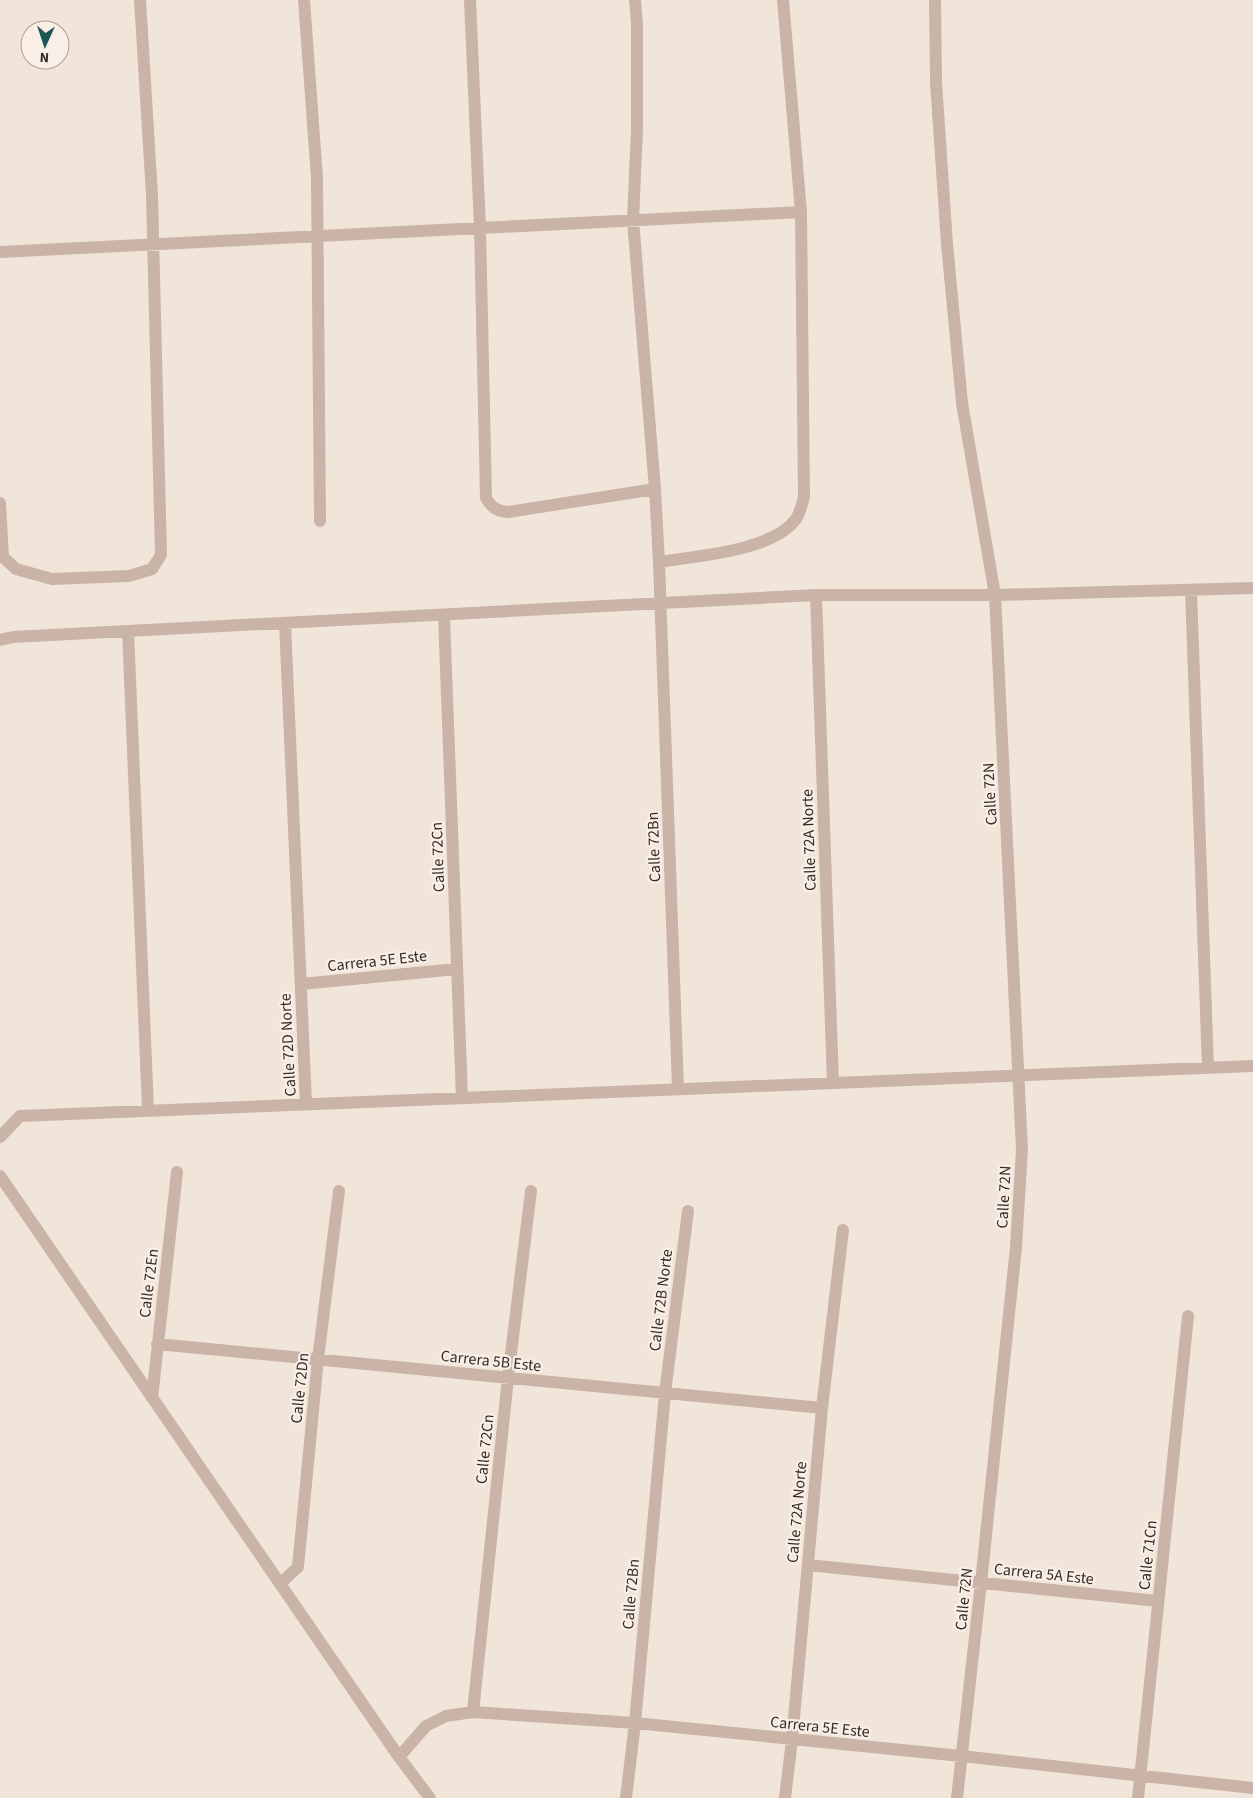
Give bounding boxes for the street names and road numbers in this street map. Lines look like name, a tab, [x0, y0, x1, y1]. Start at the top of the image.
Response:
street label: Calle 72N	[977, 762, 1003, 826]
street label: Calle 72A Norte	[796, 789, 822, 891]
street label: Calle 72Bn	[642, 811, 666, 883]
street label: Calle 72Cn	[426, 821, 450, 892]
street label: Carrera 5E Este	[326, 945, 428, 977]
street label: Calle 72D Norte	[274, 993, 302, 1097]
street label: Calle 72N	[991, 1165, 1017, 1229]
street label: Calle 72En	[134, 1247, 164, 1319]
street label: Calle 72B Norte	[644, 1248, 678, 1352]
street label: Carrera 5B Este	[440, 1345, 542, 1377]
street label: Calle 72Dn	[285, 1352, 315, 1425]
street label: Calle 72Cn	[470, 1413, 500, 1485]
street label: Calle 72A Norte	[782, 1460, 812, 1564]
street label: Calle 71Cn	[1133, 1519, 1163, 1591]
street label: Calle 72Bn	[617, 1558, 645, 1630]
street label: Carrera 5A Este	[993, 1558, 1095, 1590]
street label: Calle 72N	[950, 1567, 978, 1631]
street label: Carrera 5E Este	[769, 1711, 871, 1743]

